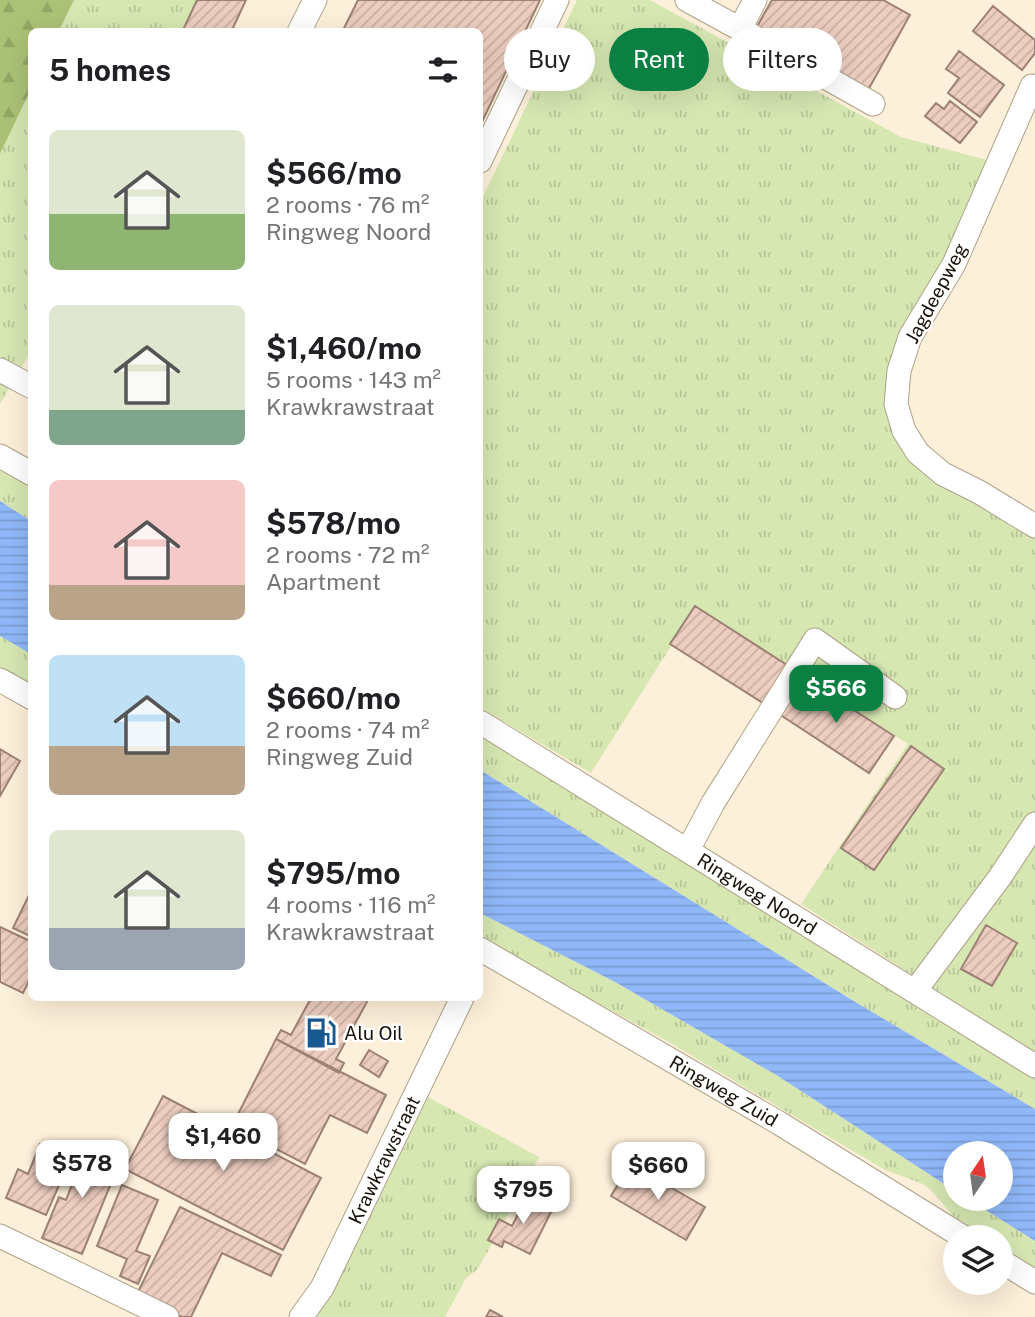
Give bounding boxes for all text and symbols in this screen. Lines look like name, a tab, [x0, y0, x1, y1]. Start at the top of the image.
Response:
chip: Buy	[504, 28, 595, 91]
chip: Rent	[609, 28, 709, 91]
chip: Filters	[723, 28, 842, 91]
icon: filters	[424, 51, 462, 89]
text: 5 homes	[49, 52, 171, 88]
text: $566/mo	[266, 155, 402, 191]
icon: home	[105, 158, 189, 242]
text: 2 rooms · 76 m²	[266, 191, 429, 218]
text: Ringweg Noord	[266, 218, 431, 245]
street label: Jagdeepweg	[900, 239, 972, 347]
text: $1,460/mo	[266, 330, 422, 366]
icon: home	[105, 333, 189, 417]
text: 5 rooms · 143 m²	[266, 366, 441, 393]
text: Krawkrawstraat	[266, 393, 435, 420]
text: $578/mo	[266, 505, 401, 541]
icon: home	[105, 508, 189, 592]
text: 2 rooms · 72 m²	[266, 541, 429, 568]
text: Apartment	[266, 568, 381, 595]
pin: $566	[795, 666, 877, 725]
text: $566	[805, 674, 867, 701]
text: $660/mo	[266, 680, 401, 716]
icon: home	[105, 683, 189, 767]
text: 2 rooms · 74 m²	[266, 716, 429, 743]
text: Ringweg Zuid	[266, 743, 413, 770]
street label: Ringweg Noord	[693, 848, 821, 939]
text: $795/mo	[266, 855, 401, 891]
icon: home	[105, 858, 189, 942]
text: 4 rooms · 116 m²	[266, 891, 435, 918]
text: Krawkrawstraat	[266, 918, 435, 945]
fuel station icon: Alu Oil	[304, 1016, 338, 1050]
place label: Alu Oil	[344, 1022, 403, 1044]
street label: Ringweg Zuid	[666, 1051, 782, 1131]
street label: Krawkrawstraat	[344, 1092, 424, 1228]
pin: $1,460	[166, 1114, 280, 1173]
text: $1,460	[185, 1122, 261, 1149]
pin: $578	[41, 1140, 123, 1200]
north arrow	[943, 1141, 1013, 1211]
map controls	[943, 1141, 1013, 1295]
pin: $660	[617, 1142, 699, 1202]
text: $578	[52, 1149, 112, 1176]
text: $660	[628, 1151, 688, 1178]
pin: $795	[482, 1166, 564, 1226]
text: $795	[493, 1175, 553, 1202]
button: layers	[943, 1225, 1013, 1295]

